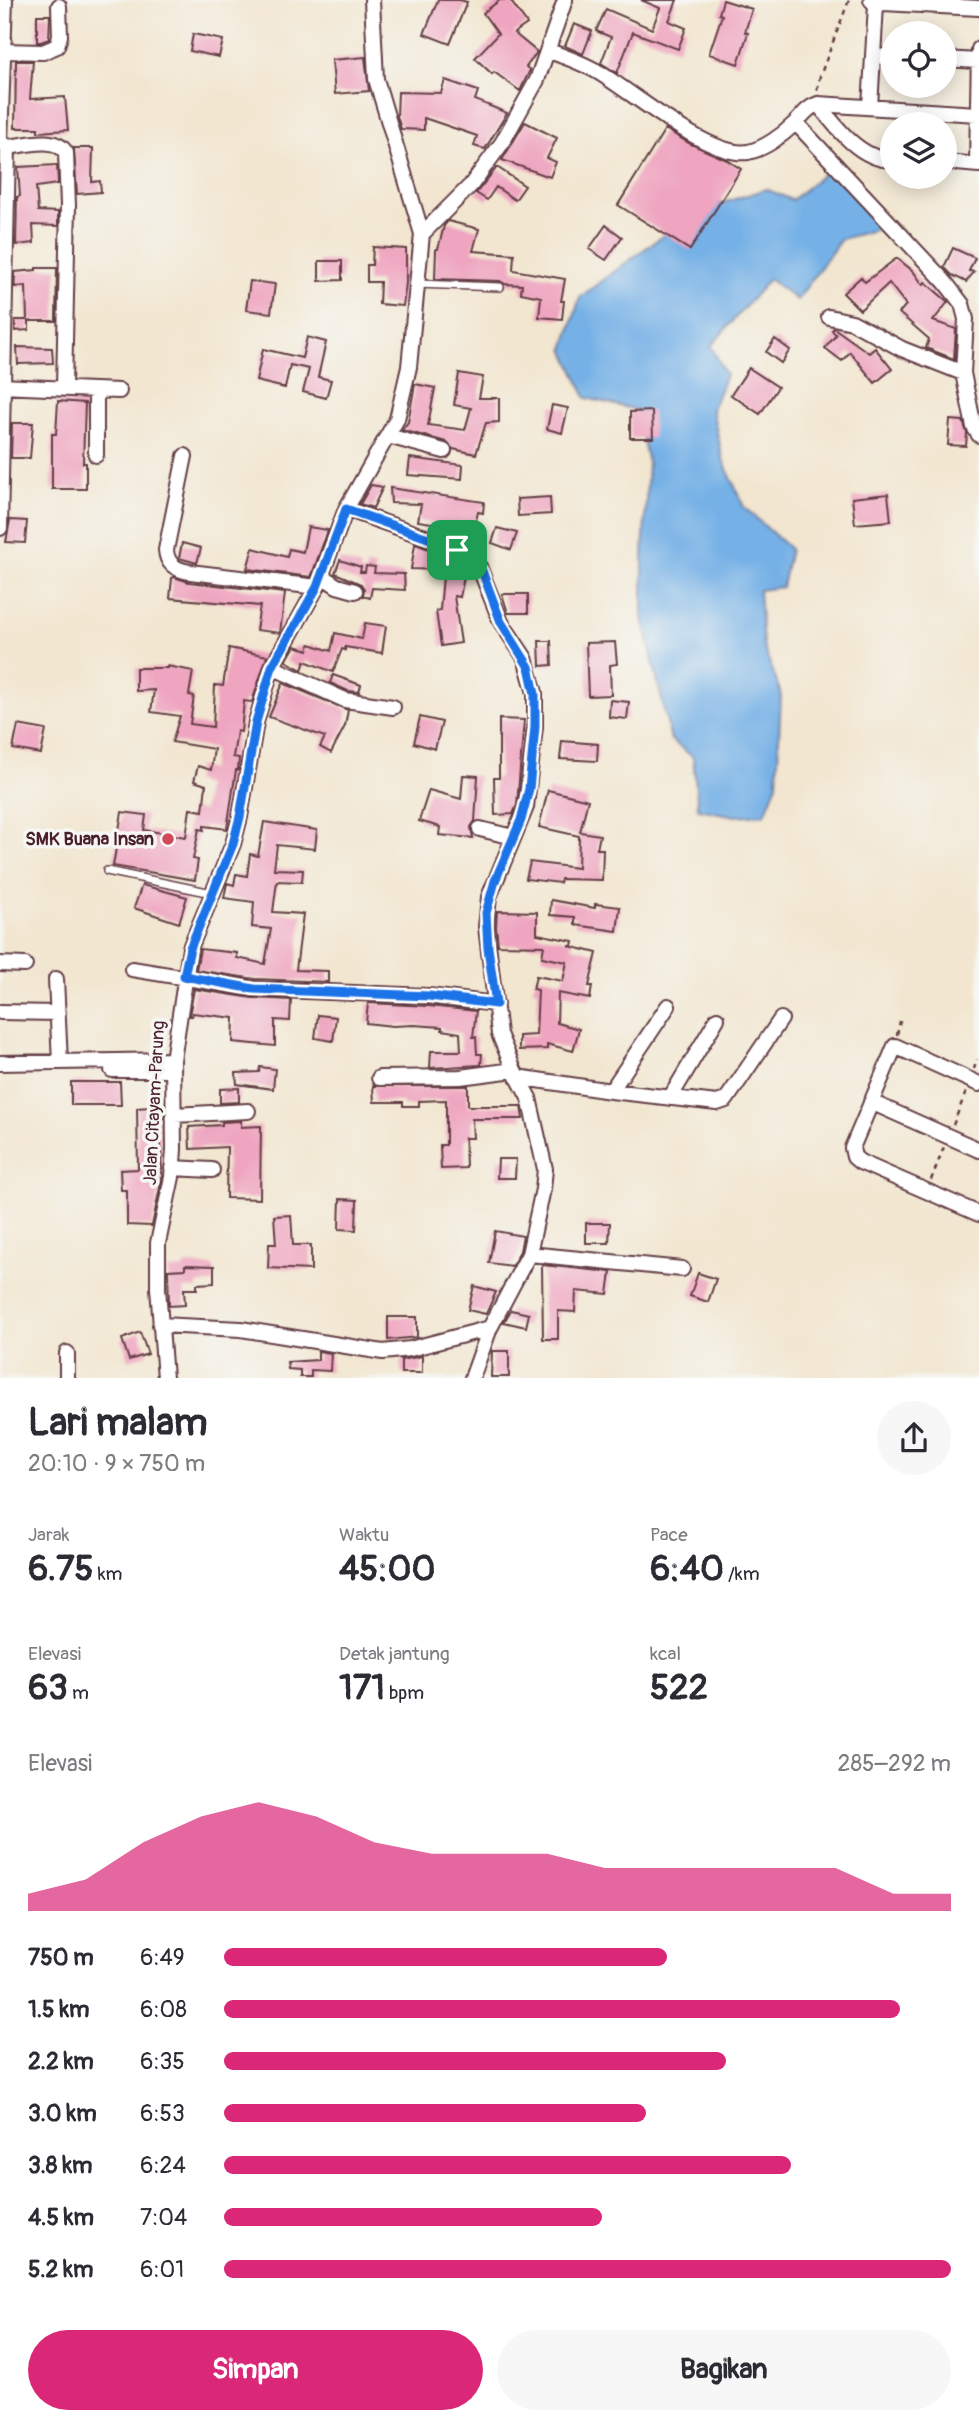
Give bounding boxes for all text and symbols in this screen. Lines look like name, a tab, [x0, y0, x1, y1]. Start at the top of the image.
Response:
map controls	[880, 21, 957, 189]
button: locate	[880, 21, 957, 98]
button: layers	[880, 112, 957, 189]
pin	[427, 520, 487, 580]
icon: arrive	[438, 531, 476, 569]
place label: SMK Buana Insan	[25, 828, 154, 851]
marker: SMK Buana Insan	[160, 831, 176, 847]
street label: Jalan Citayam-Parung	[139, 1020, 170, 1186]
text: Lari malam	[28, 1399, 208, 1447]
button: share	[877, 1401, 951, 1475]
text: 20:10 · 9 × 750 m	[28, 1449, 205, 1478]
text: Jarak	[28, 1523, 69, 1547]
text: Waktu	[339, 1523, 389, 1547]
text: Pace	[650, 1523, 688, 1547]
text: 6.75	[28, 1547, 94, 1591]
text: 45:00	[339, 1547, 435, 1591]
text: 6:40	[650, 1547, 724, 1591]
text: km	[94, 1562, 122, 1586]
text: /km	[724, 1562, 760, 1586]
text: Elevasi	[28, 1642, 81, 1666]
text: Detak jantung	[339, 1642, 450, 1666]
text: kcal	[650, 1642, 681, 1666]
text: 63	[28, 1666, 68, 1710]
text: 171	[339, 1666, 385, 1710]
text: 522	[650, 1666, 708, 1710]
text: m	[68, 1681, 89, 1705]
text: bpm	[385, 1681, 424, 1705]
text: Elevasi	[28, 1749, 92, 1778]
text: 285–292 m	[838, 1749, 951, 1778]
text: 750 m	[28, 1943, 94, 1972]
text: 6:49	[140, 1943, 185, 1972]
text: 1.5 km	[28, 1995, 90, 2024]
text: 6:08	[140, 1995, 187, 2024]
text: 2.2 km	[28, 2047, 94, 2076]
text: 6:35	[140, 2047, 185, 2076]
text: 3.0 km	[28, 2099, 97, 2128]
text: 6:53	[140, 2099, 185, 2128]
text: 3.8 km	[28, 2151, 92, 2180]
text: 6:24	[140, 2151, 186, 2180]
text: 4.5 km	[28, 2203, 94, 2232]
text: 7:04	[140, 2203, 187, 2232]
text: 5.2 km	[28, 2255, 93, 2284]
text: 6:01	[140, 2255, 184, 2284]
button: Simpan	[28, 2330, 483, 2410]
button: Bagikan	[497, 2330, 951, 2410]

